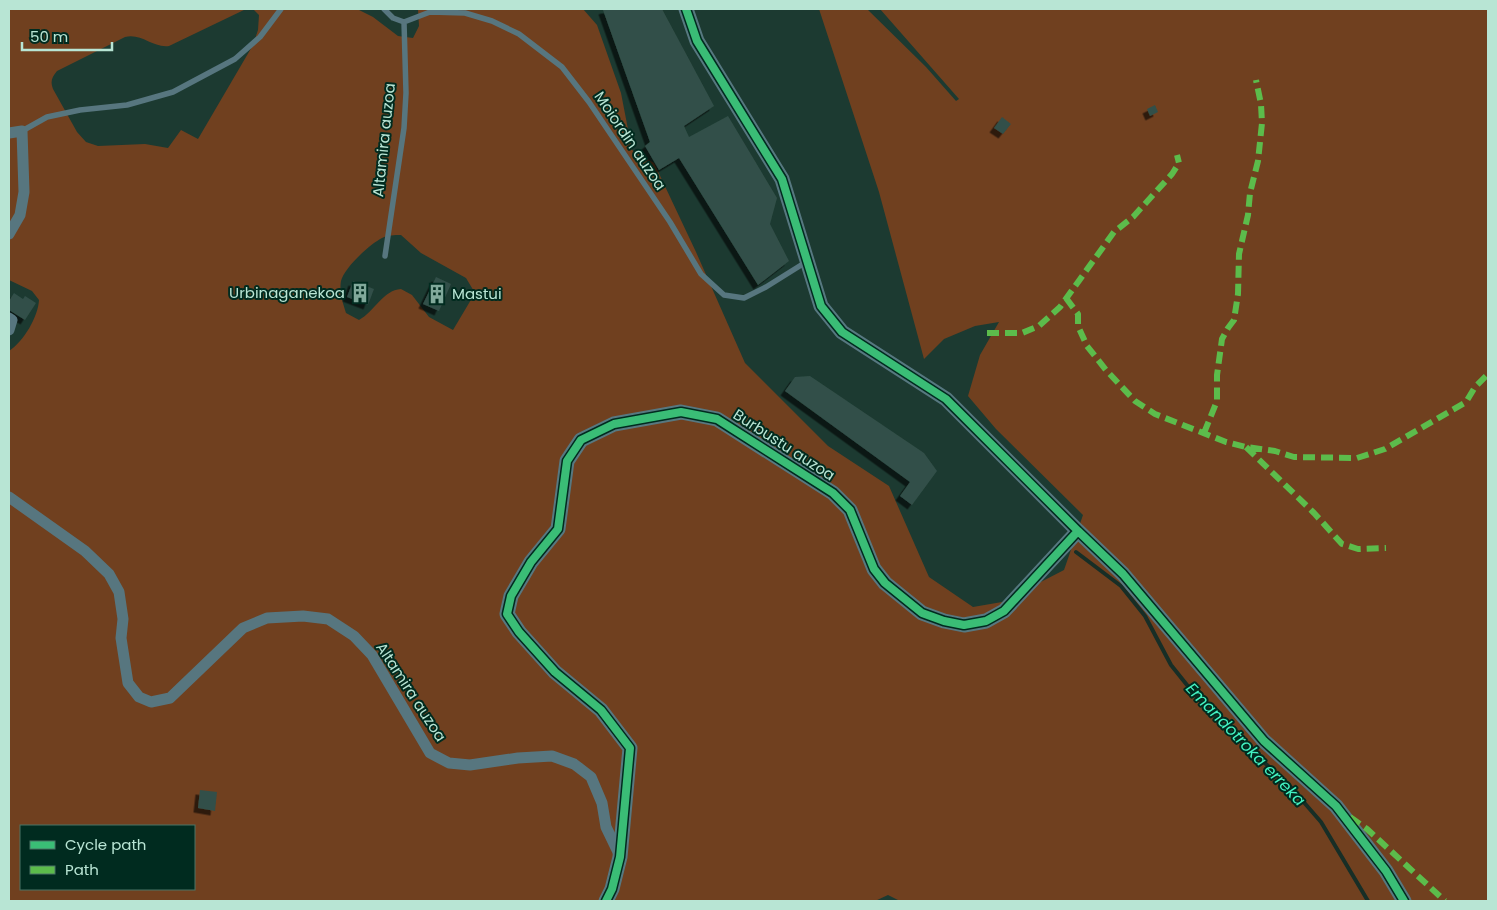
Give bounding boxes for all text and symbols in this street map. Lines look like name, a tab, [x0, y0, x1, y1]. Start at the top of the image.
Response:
scale bar	[22, 20, 112, 52]
text: 50 m	[30, 26, 68, 47]
street label: Altamira auzoa	[367, 82, 400, 198]
street label: Moiordin auzoa	[590, 87, 671, 194]
place label: Urbinaganekoa	[229, 282, 345, 303]
building icon: Urbinaganekoa	[349, 282, 371, 304]
building icon: Mastui	[426, 283, 448, 305]
place label: Mastui	[452, 283, 502, 304]
street label: Burbustu auzoa	[729, 404, 839, 485]
street label: Altamira auzoa	[371, 638, 451, 745]
water label: Emandotroka erreka	[1181, 678, 1311, 811]
legend	[20, 825, 195, 890]
text: Cycle path	[65, 834, 146, 855]
text: Path	[65, 859, 99, 880]

